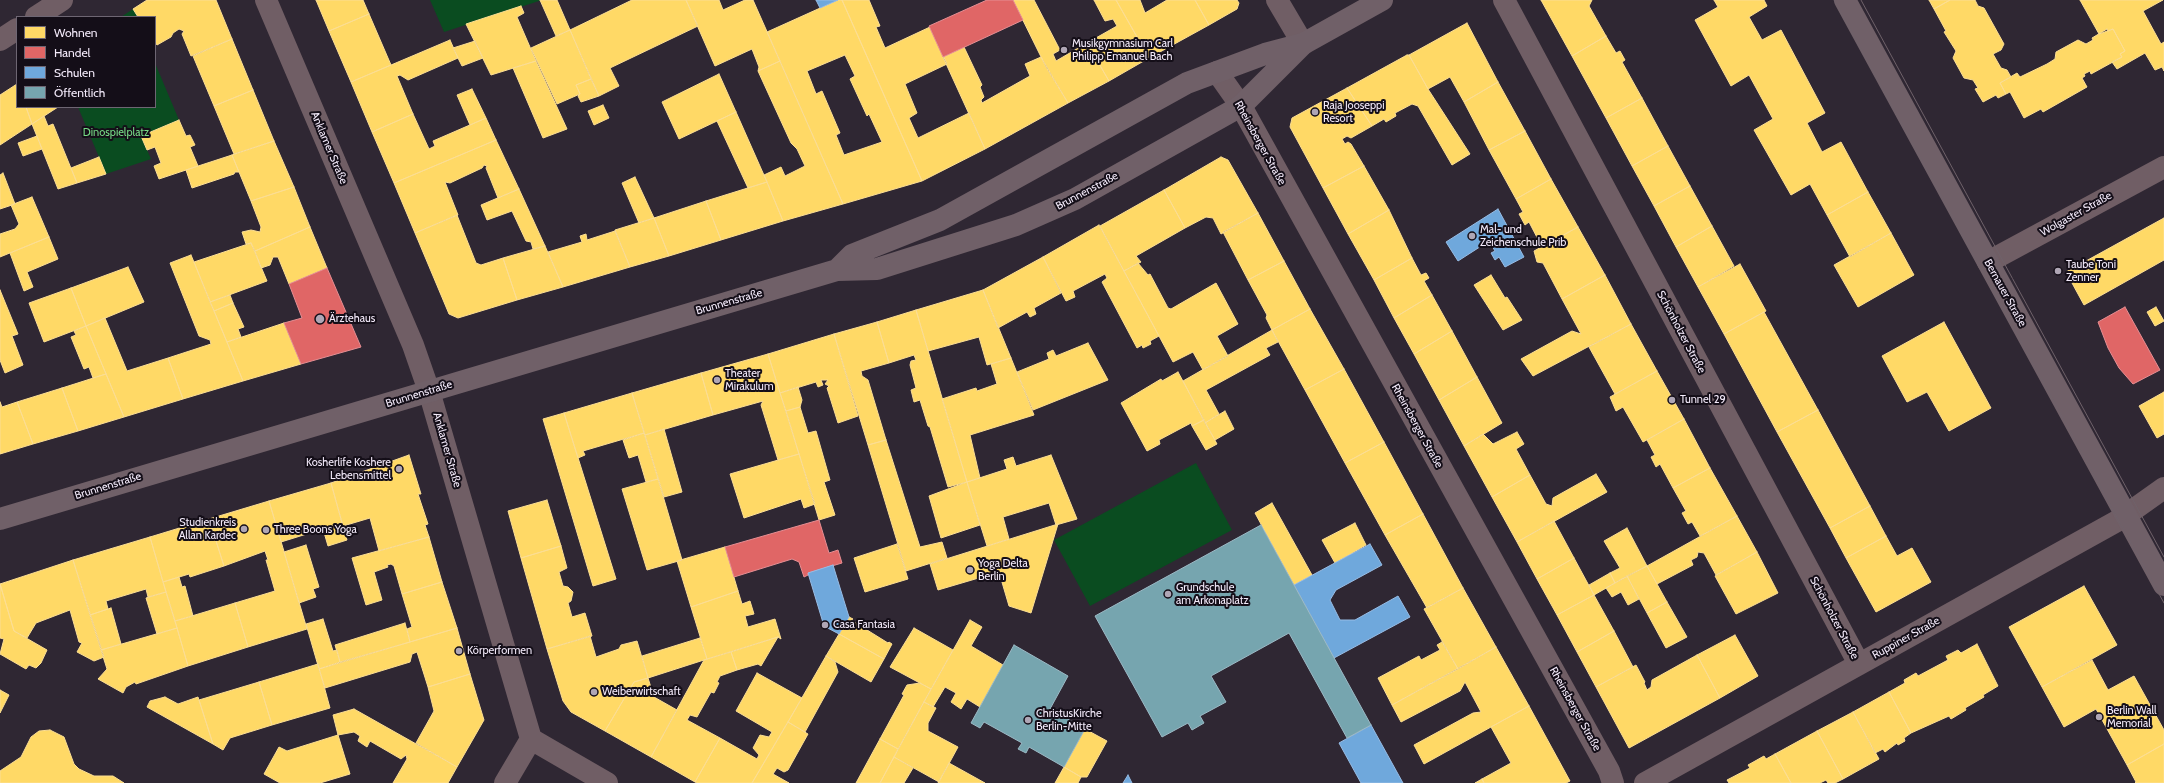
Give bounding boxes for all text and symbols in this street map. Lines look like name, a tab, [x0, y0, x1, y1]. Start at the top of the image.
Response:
legend	[16, 16, 156, 108]
text: Wohnen	[54, 25, 98, 40]
place label: Musikgymnasium Carl Philipp Emanuel Bach	[1072, 37, 1173, 63]
text: Handel	[54, 45, 90, 60]
marker: Musikgymnasium Carl Philipp Emanuel Bach	[1059, 45, 1069, 55]
text: Schulen	[54, 65, 95, 80]
text: Öffentlich	[54, 85, 105, 100]
street label: Rheinsberger Straße	[1231, 99, 1289, 187]
place label: Raja Jooseppi Resort	[1323, 99, 1384, 125]
marker: Raja Jooseppi Resort	[1310, 107, 1320, 117]
street label: Anklamer Straße	[308, 110, 350, 186]
park label: Dinospielplatz	[83, 126, 149, 140]
street label: Brunnenstraße	[1054, 169, 1120, 213]
street label: Wolgaster Straße	[2038, 189, 2114, 239]
place label: Mal- und Zeichenschule Prib	[1480, 223, 1566, 249]
marker: Mal- und Zeichenschule Prib	[1467, 231, 1477, 241]
street label: Bernauer Straße	[1981, 257, 2029, 329]
place label: Taube Toni Zenner	[2066, 258, 2116, 284]
marker: Taube Toni Zenner	[2053, 266, 2063, 276]
street label: Brunnenstraße	[694, 286, 764, 318]
street label: Schönholzer Straße	[1654, 289, 1708, 375]
place label: Ärztehaus	[329, 312, 375, 326]
marker: Ärztehaus	[314, 313, 326, 325]
place label: Theater Mirakulum	[725, 367, 774, 393]
marker: Theater Mirakulum	[712, 375, 722, 385]
street label: Brunnenstraße	[384, 378, 454, 410]
street label: Rheinsberger Straße	[1388, 382, 1446, 470]
place label: Tunnel 29	[1680, 393, 1726, 407]
marker: Tunnel 29	[1667, 395, 1677, 405]
street label: Anklamer Straße	[430, 411, 464, 489]
place label: Kosherlife Koshere Lebensmittel	[306, 456, 391, 482]
marker: Kosherlife Koshere Lebensmittel	[394, 464, 404, 474]
street label: Brunnenstraße	[73, 470, 143, 502]
place label: Studienkreis Allan Kardec	[179, 516, 236, 542]
place label: Three Boons Yoga	[274, 523, 357, 537]
marker: Studienkreis Allan Kardec	[239, 524, 249, 534]
marker: Three Boons Yoga	[261, 525, 271, 535]
place label: Yoga Delta Berlin	[978, 557, 1028, 583]
marker: Yoga Delta Berlin	[965, 565, 975, 575]
street label: Schönholzer Straße	[1807, 575, 1861, 661]
place label: Grundschule am Arkonaplatz	[1176, 581, 1249, 607]
marker: Grundschule am Arkonaplatz	[1163, 589, 1173, 599]
street label: Ruppiner Straße	[1870, 614, 1942, 662]
place label: Casa Fantasia	[833, 618, 895, 632]
marker: Casa Fantasia	[820, 620, 830, 630]
place label: Körperformen	[467, 644, 532, 658]
marker: Körperformen	[454, 646, 464, 656]
street label: Rheinsberger Straße	[1546, 665, 1604, 753]
place label: Weiberwirtschaft	[602, 685, 681, 699]
marker: Weiberwirtschaft	[589, 687, 599, 697]
place label: Berlin Wall Memorial	[2107, 704, 2157, 730]
place label: ChristusKirche Berlin-Mitte	[1036, 707, 1102, 733]
marker: Berlin Wall Memorial	[2094, 712, 2104, 722]
marker: ChristusKirche Berlin-Mitte	[1023, 715, 1033, 725]

